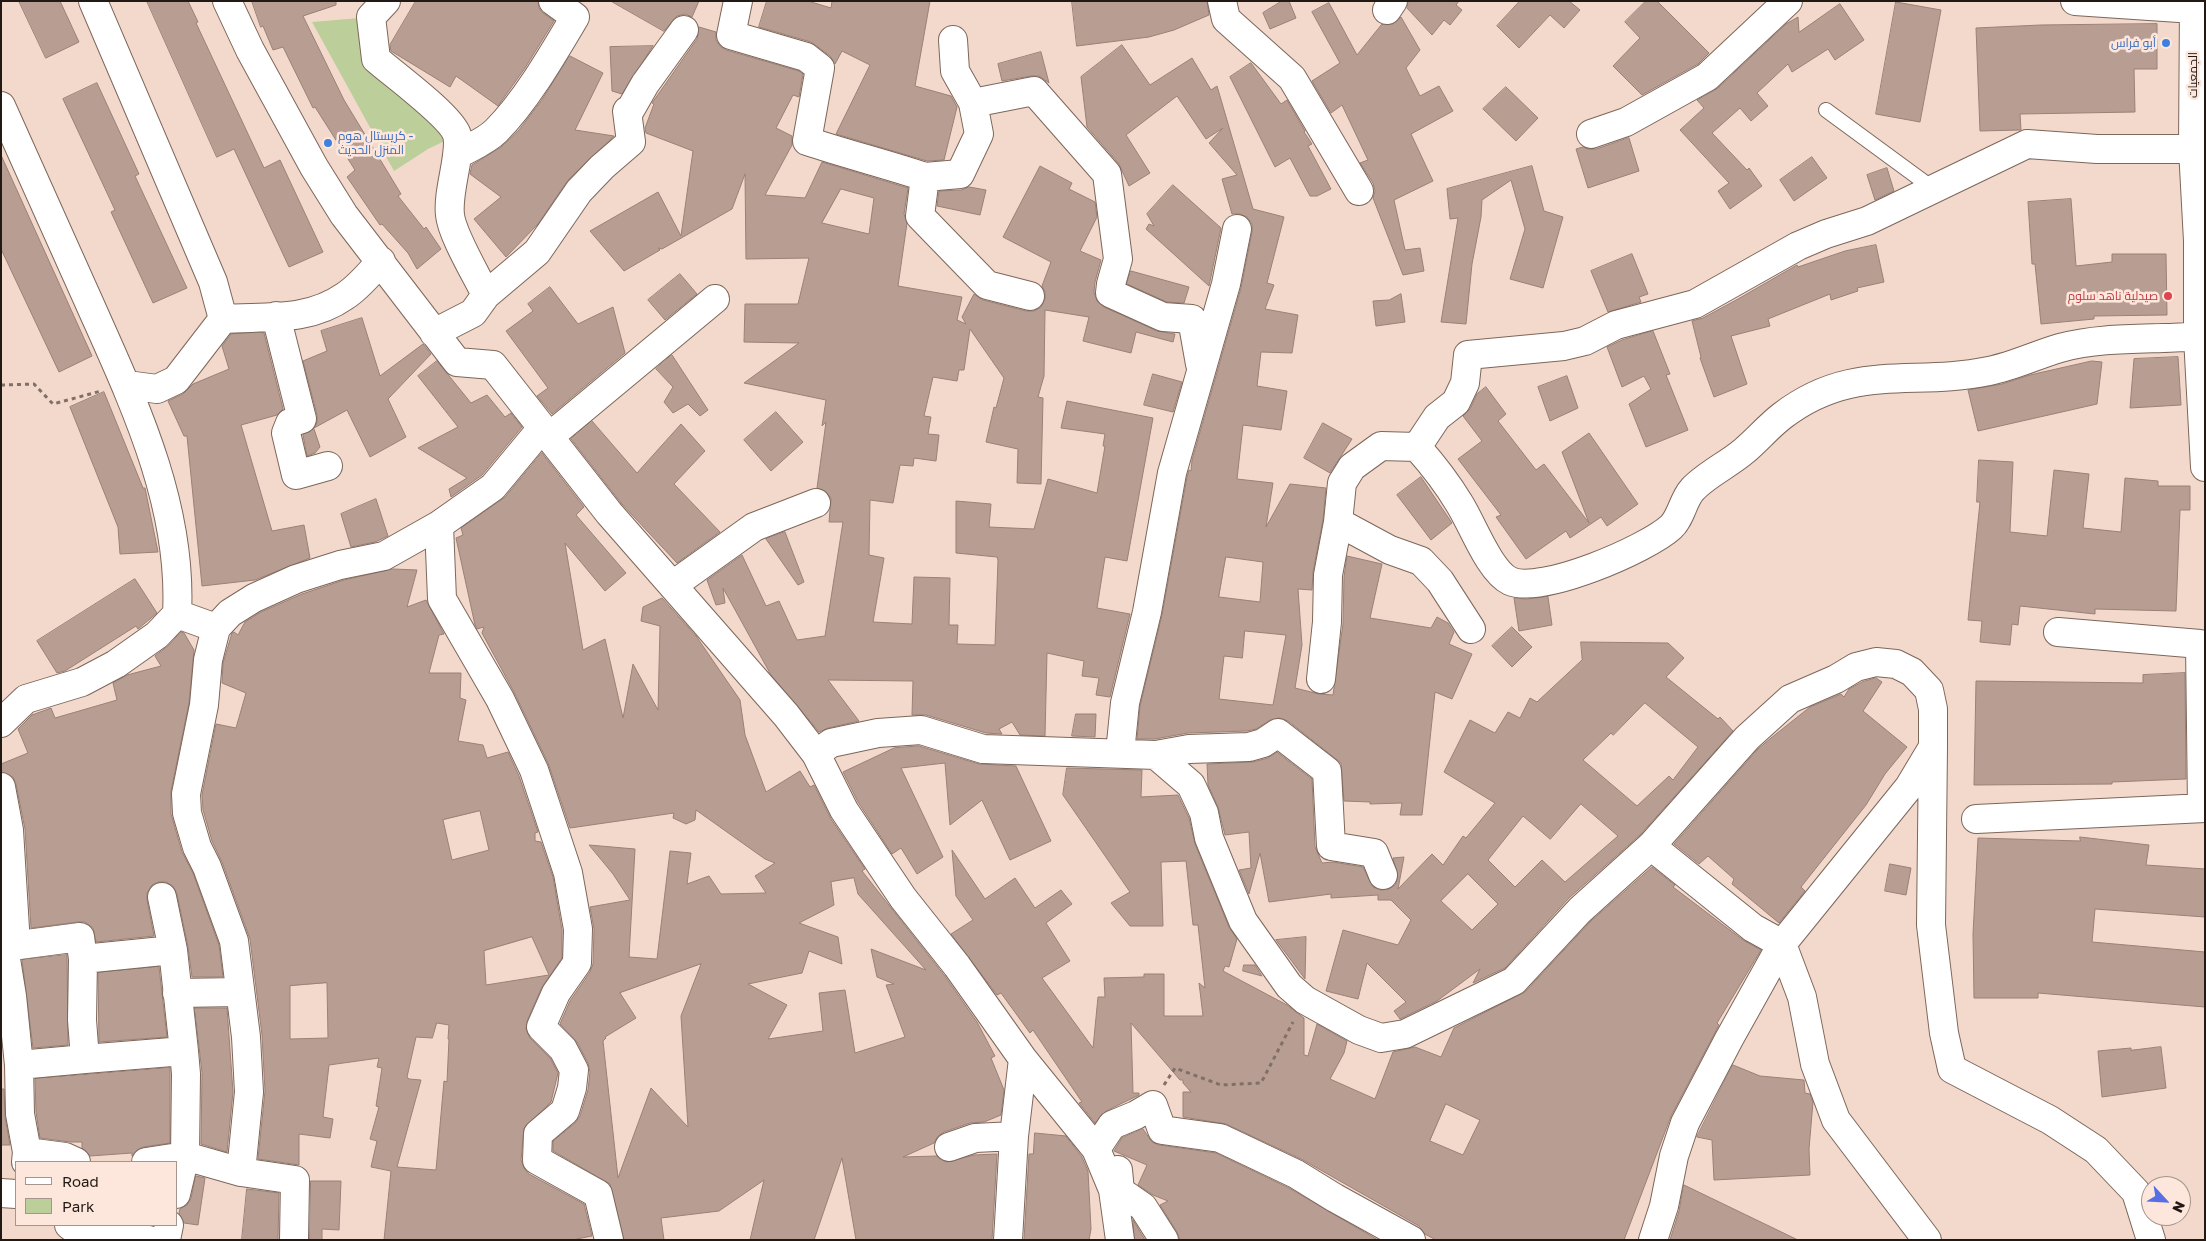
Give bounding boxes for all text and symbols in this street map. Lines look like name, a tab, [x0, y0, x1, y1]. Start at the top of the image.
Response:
place label: أبو فراس	[2111, 36, 2156, 50]
marker: أبو فراس	[2160, 37, 2172, 49]
street label: الجمعيات	[2186, 52, 2200, 98]
place label: كريستال هوم - المنزل الحديث	[338, 129, 413, 157]
marker: كريستال هوم - المنزل الحديث	[322, 137, 334, 149]
place label: صيدلية ناهد سلوم	[2068, 289, 2158, 303]
marker: صيدلية ناهد سلوم	[2162, 290, 2174, 302]
legend	[15, 1161, 178, 1226]
text: Road	[62, 1172, 99, 1190]
north arrow	[2141, 1176, 2191, 1226]
text: Park	[62, 1197, 94, 1215]
text: N	[2169, 1199, 2189, 1216]

